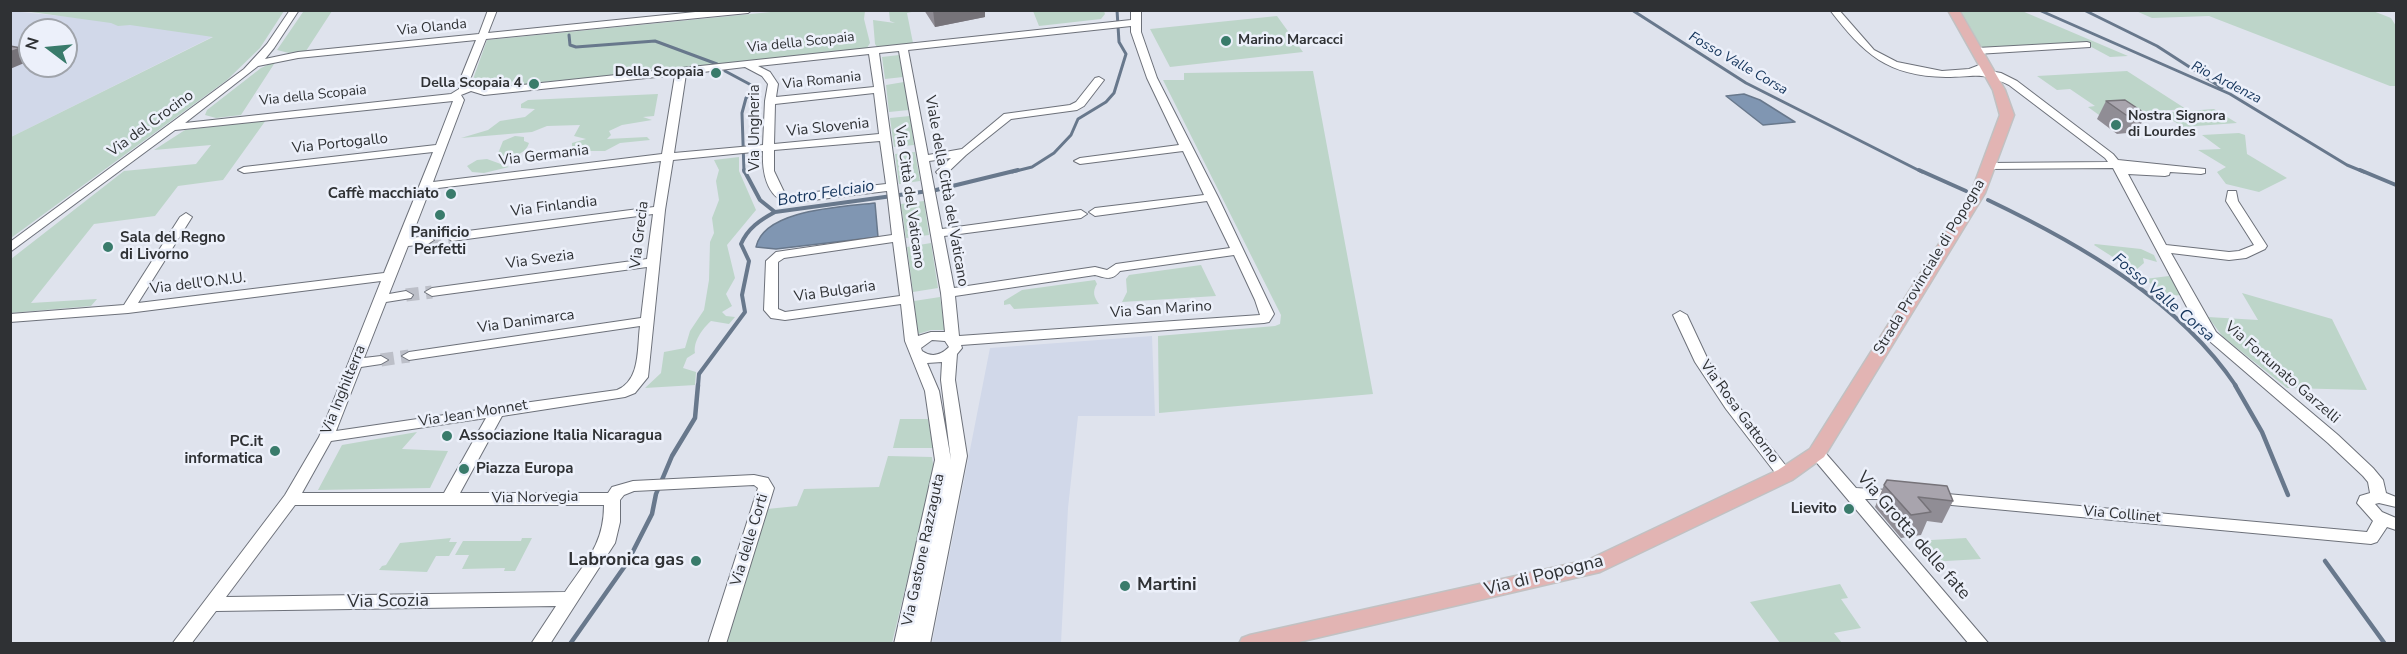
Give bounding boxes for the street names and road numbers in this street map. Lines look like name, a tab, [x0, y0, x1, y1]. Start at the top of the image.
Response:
street label: Via Olanda	[396, 16, 468, 40]
street label: Via della Scopaia	[747, 29, 855, 57]
street label: Via Romania	[782, 69, 862, 93]
street label: Via della Scopaia	[259, 82, 367, 110]
street label: Via Ungheria	[746, 84, 764, 172]
street label: Via del Crocino	[105, 87, 197, 161]
street label: Viale della Città del Vaticano	[920, 94, 972, 288]
street label: Via Slovenia	[786, 115, 870, 141]
street label: Via Città del Vaticano	[890, 124, 928, 270]
street label: Via Portogallo	[291, 130, 389, 158]
street label: Via Germania	[498, 142, 590, 170]
street label: Strada Provinciale di Popogna	[1870, 176, 1990, 358]
street label: Via Finlandia	[510, 193, 598, 221]
street label: Via Grecia	[627, 200, 653, 270]
street label: Via Svezia	[505, 246, 575, 274]
street label: Via dell'O.N.U.	[149, 269, 247, 299]
street label: Via Bulgaria	[793, 277, 877, 307]
street label: Via San Marino	[1110, 297, 1212, 323]
street label: Via Danimarca	[476, 306, 576, 338]
street label: Via Fortunato Garzelli	[2221, 318, 2343, 428]
street label: Via Inghilterra	[318, 343, 370, 437]
street label: Via Rosa Gattorno	[1696, 357, 1782, 467]
street label: Via Jean Monnet	[417, 396, 529, 432]
street label: Via Grotta delle fate	[1851, 468, 1975, 604]
street label: Via Gastone Razzaguta	[899, 472, 949, 628]
street label: Via Norvegia	[492, 488, 578, 508]
street label: Via delle Corti	[727, 492, 773, 588]
street label: Via Collinet	[2083, 503, 2161, 527]
street label: Via di Popogna	[1482, 551, 1606, 601]
street label: Via Scozia	[347, 590, 429, 614]

